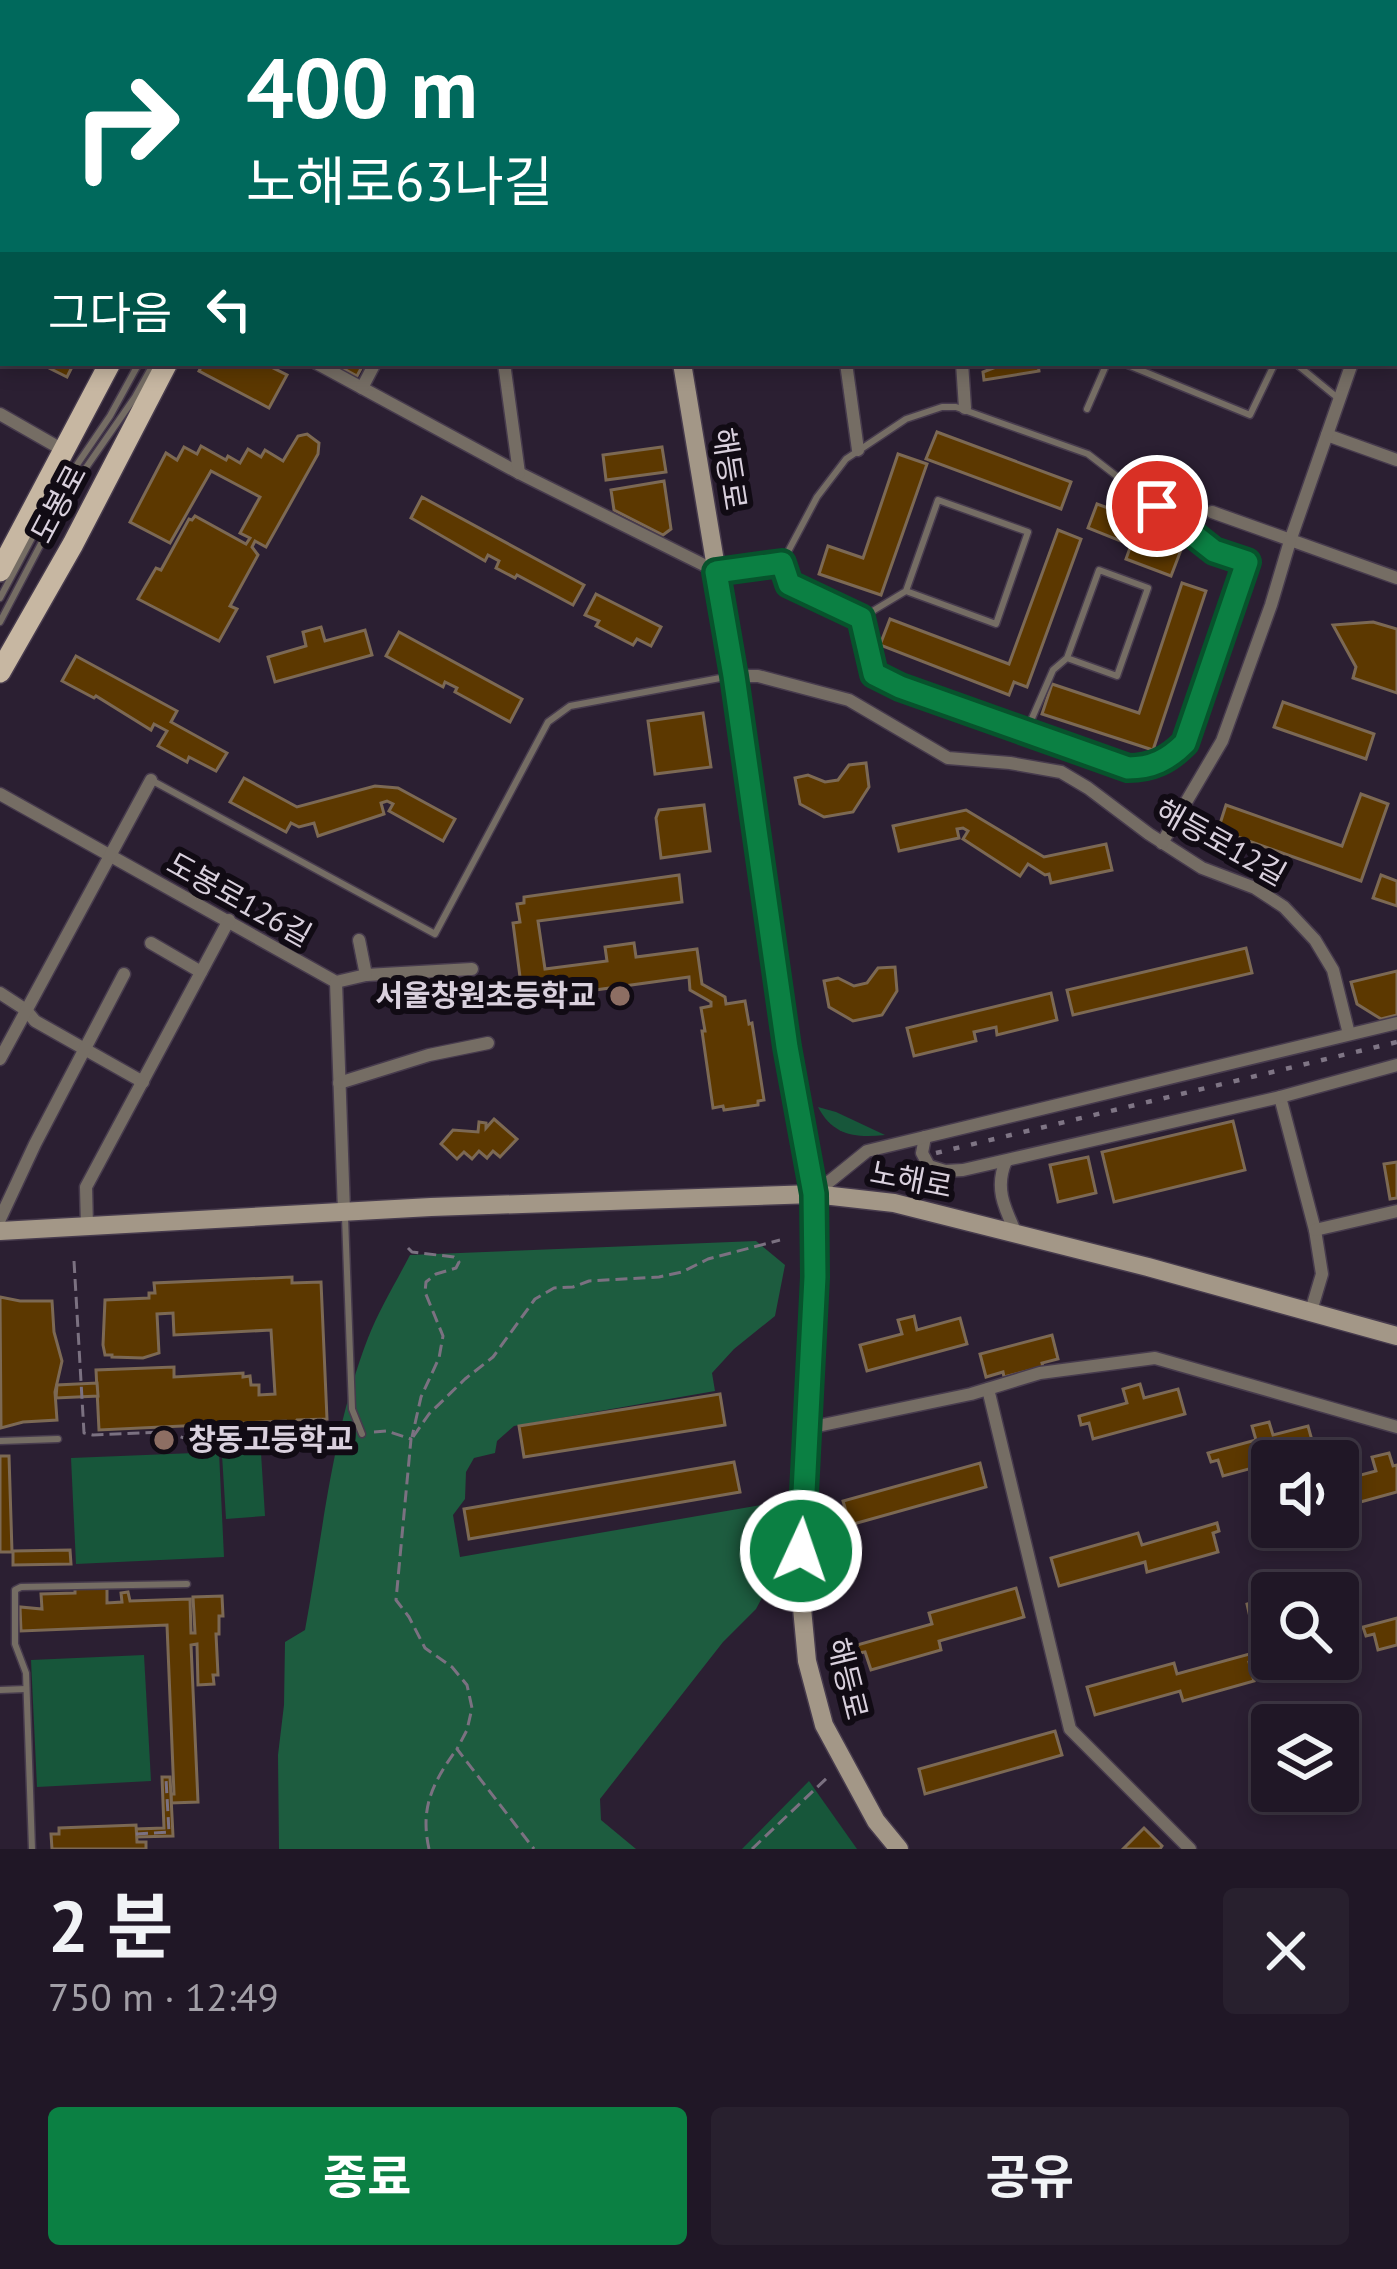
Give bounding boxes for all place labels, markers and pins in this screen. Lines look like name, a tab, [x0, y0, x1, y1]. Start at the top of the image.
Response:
pin	[1106, 455, 1208, 557]
place label: 서울창원초등학교	[375, 975, 596, 1014]
marker: 서울창원초등학교	[607, 983, 633, 1009]
place label: 창동고등학교	[188, 1419, 354, 1458]
marker: 창동고등학교	[151, 1427, 177, 1453]

